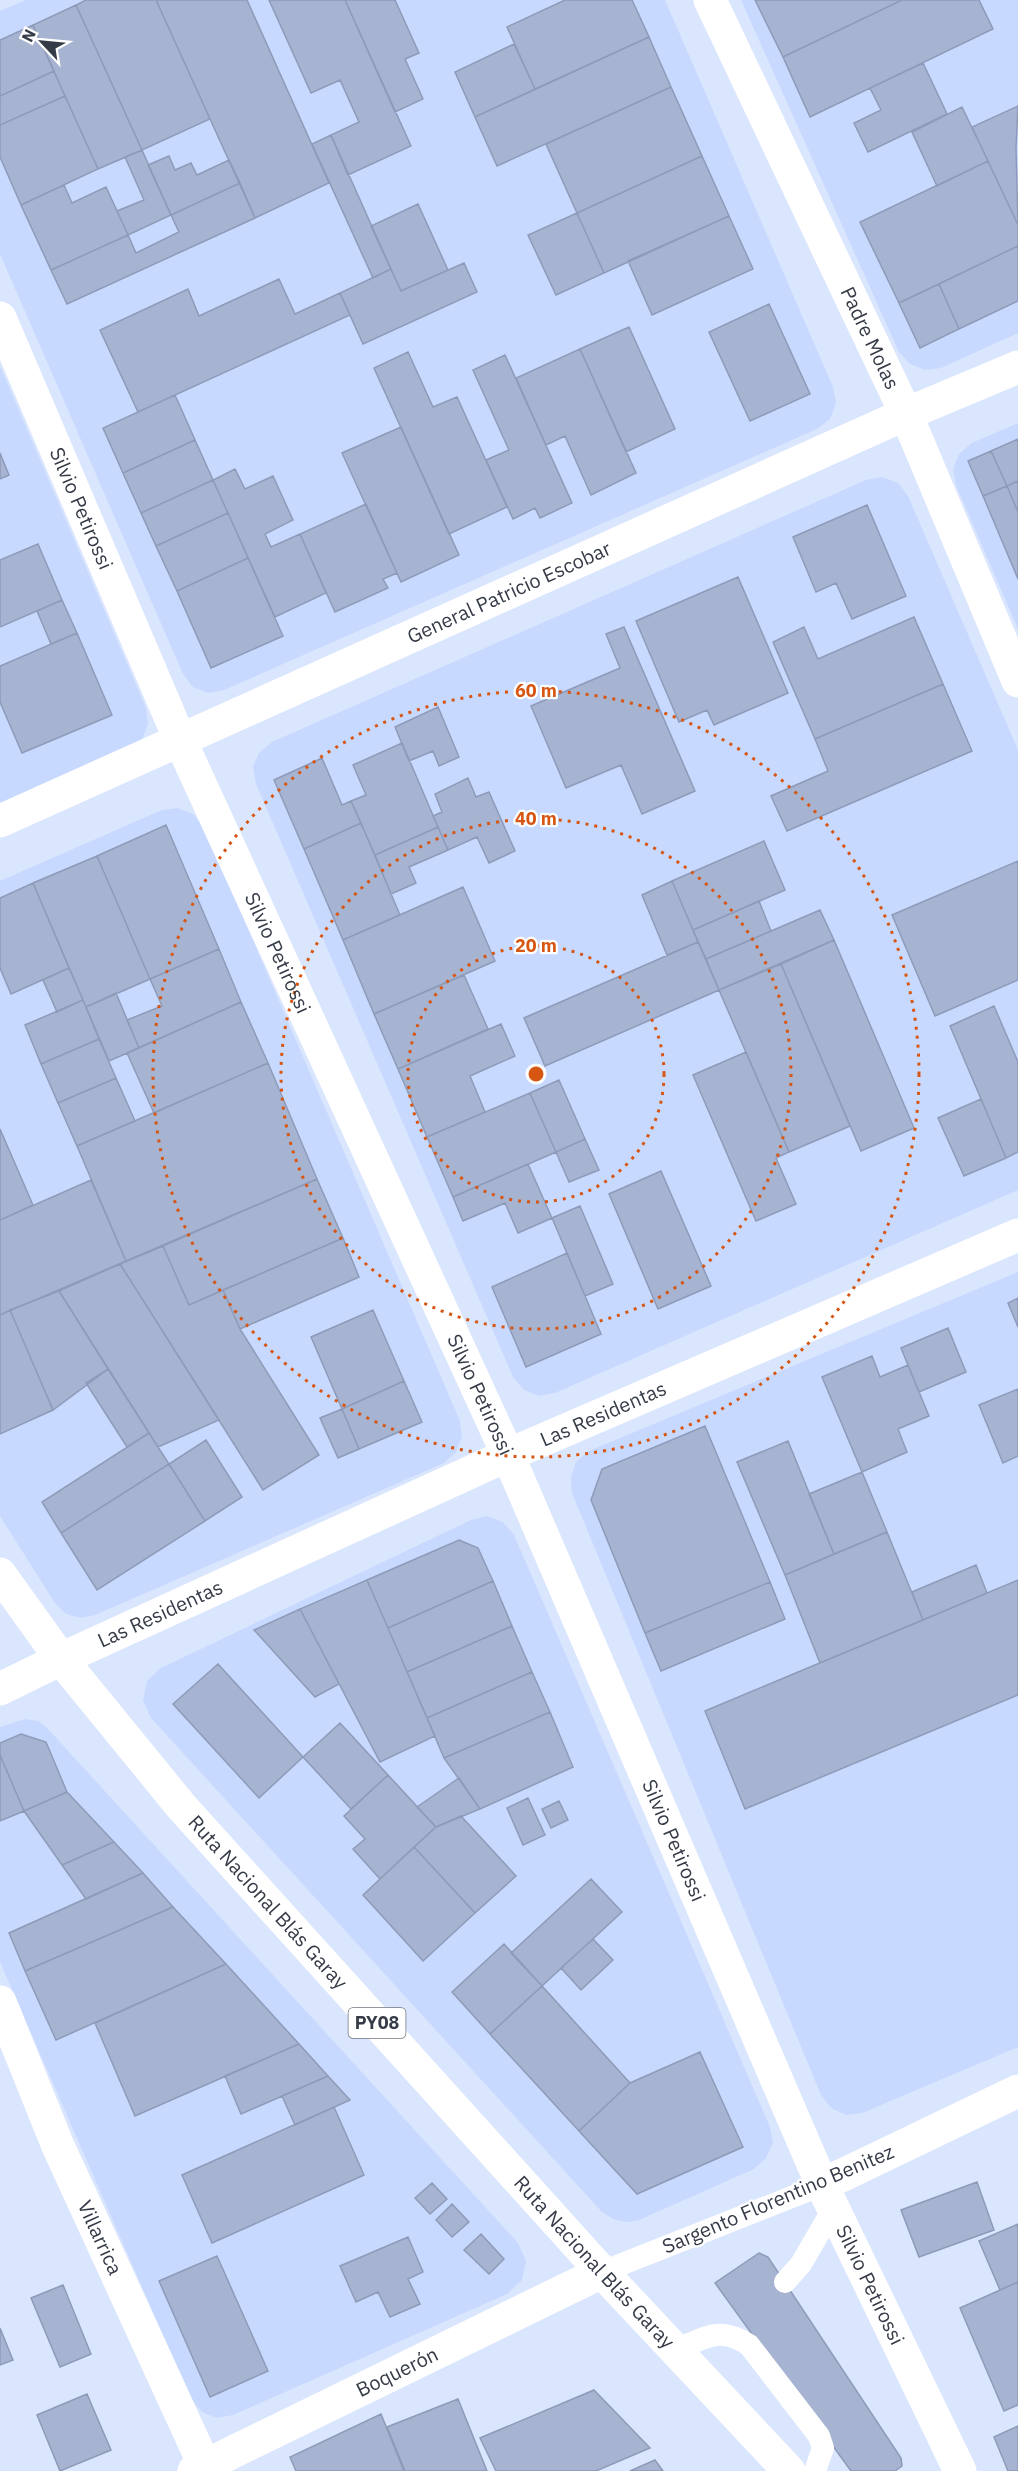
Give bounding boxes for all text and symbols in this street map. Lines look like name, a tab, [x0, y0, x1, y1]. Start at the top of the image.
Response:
north arrow	[12, 12, 72, 72]
text: N	[17, 26, 40, 45]
street label: Padre Molas	[835, 282, 906, 394]
street label: Silvio Petirossi	[44, 443, 120, 573]
street label: General Patricio Escobar	[403, 534, 615, 649]
text: 60 m	[515, 679, 557, 702]
text: 40 m	[515, 807, 557, 830]
street label: Silvio Petirossi	[239, 888, 318, 1017]
text: 20 m	[515, 934, 557, 957]
centre of rings	[526, 1064, 546, 1084]
street label: Silvio Petirossi	[441, 1330, 520, 1459]
street label: Las Residentas	[536, 1374, 670, 1453]
street label: Las Residentas	[93, 1573, 227, 1654]
street label: Silvio Petirossi	[636, 1775, 712, 1905]
street label: Ruta Nacional Blás Garay	[182, 1809, 354, 1995]
road number: PY08	[348, 2008, 406, 2038]
street label: Sargento Florentino Benitez	[658, 2137, 898, 2260]
street label: Ruta Nacional Blás Garay	[508, 2170, 681, 2354]
street label: Villarrica	[72, 2196, 129, 2279]
street label: Silvio Petirossi	[830, 2220, 911, 2349]
street label: Boquerón	[351, 2340, 442, 2403]

